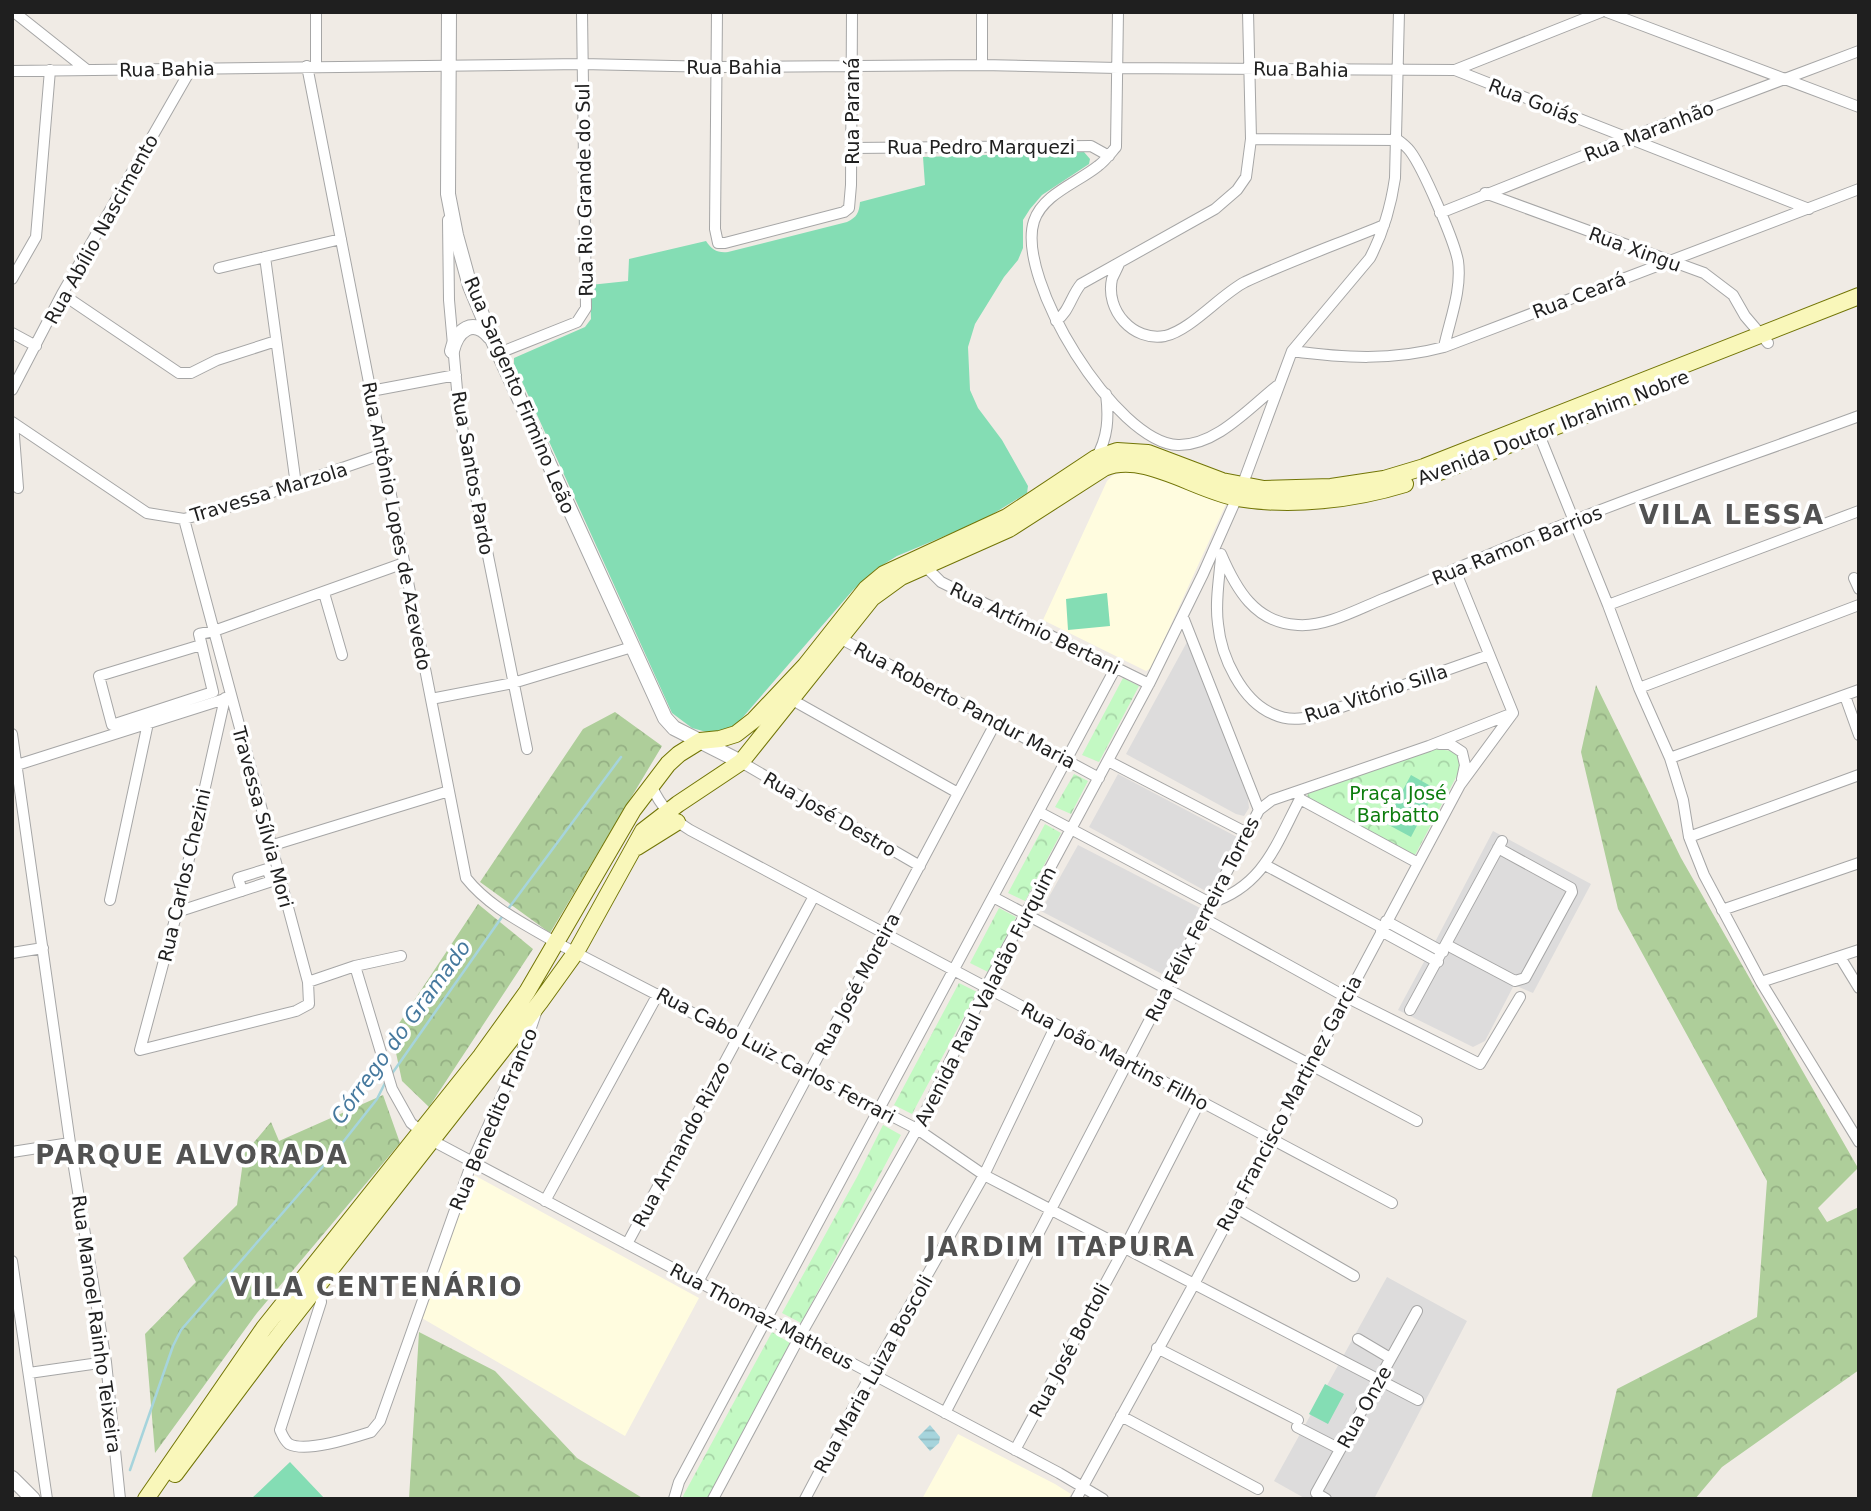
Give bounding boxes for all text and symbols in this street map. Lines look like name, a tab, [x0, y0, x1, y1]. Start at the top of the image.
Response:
street label: Rua Bahia	[686, 56, 782, 78]
street label: Rua Bahia	[119, 57, 215, 81]
street label: Rua Paraná	[841, 57, 863, 165]
street label: Rua Bahia	[1253, 57, 1349, 81]
street label: Rua Goiás	[1486, 74, 1582, 128]
street label: Rua Rio Grande do Sul	[571, 83, 597, 297]
street label: Rua Maranhão	[1581, 96, 1717, 166]
street label: Rua Abílio Nascimento	[40, 130, 162, 328]
street label: Rua Pedro Marquezi	[887, 136, 1075, 158]
street label: Rua Xingu	[1586, 222, 1684, 276]
street label: Rua Ceará	[1529, 267, 1629, 323]
street label: Rua Sargento Firmino Leão	[460, 273, 580, 517]
street label: Avenida Doutor Ibrahim Nobre	[1414, 365, 1692, 489]
street label: Rua Antônio Lopes de Azevedo	[358, 380, 436, 672]
street label: Rua Santos Pardo	[448, 389, 498, 557]
street label: Travessa Marzola	[187, 458, 350, 527]
district label: VILA LESSA	[1639, 500, 1825, 530]
street label: Rua Ramon Barrios	[1429, 501, 1605, 589]
street label: Rua Artímio Bertani	[947, 577, 1123, 679]
street label: Rua Roberto Pandur Maria	[850, 637, 1080, 773]
street label: Rua Vitório Silla	[1302, 659, 1450, 727]
street label: Travessa Sílvia Mori	[228, 723, 298, 910]
street label: Rua José Destro	[760, 767, 900, 861]
park label: Praça José Barbatto	[1349, 782, 1447, 826]
street label: Rua Carlos Chezini	[153, 786, 215, 964]
street label: Rua Félix Ferreira Torres	[1141, 813, 1263, 1025]
street label: Avenida Raul Valadão Furquim	[910, 863, 1060, 1129]
street label: Rua José Moreira	[810, 909, 904, 1059]
water label: Córrego do Gramado	[326, 936, 476, 1128]
street label: Rua Francisco Martinez Garcia	[1212, 971, 1366, 1235]
street label: Rua Cabo Luiz Carlos Ferrari	[653, 983, 899, 1127]
street label: Rua João Martins Filho	[1018, 997, 1212, 1115]
street label: Rua Benedito Franco	[445, 1024, 541, 1214]
street label: Rua Armando Rizzo	[628, 1057, 734, 1231]
district label: PARQUE ALVORADA	[35, 1140, 349, 1170]
street label: Rua Manoel Rainho Teixeira	[68, 1193, 126, 1455]
district label: JARDIM ITAPURA	[924, 1232, 1196, 1262]
street label: Rua Thomaz Matheus	[666, 1258, 858, 1374]
district label: VILA CENTENÁRIO	[230, 1271, 524, 1302]
street label: Rua Maria Luiza Boscoli	[809, 1271, 937, 1477]
street label: Rua José Bortoli	[1024, 1279, 1114, 1421]
street label: Rua Onze	[1332, 1362, 1396, 1452]

